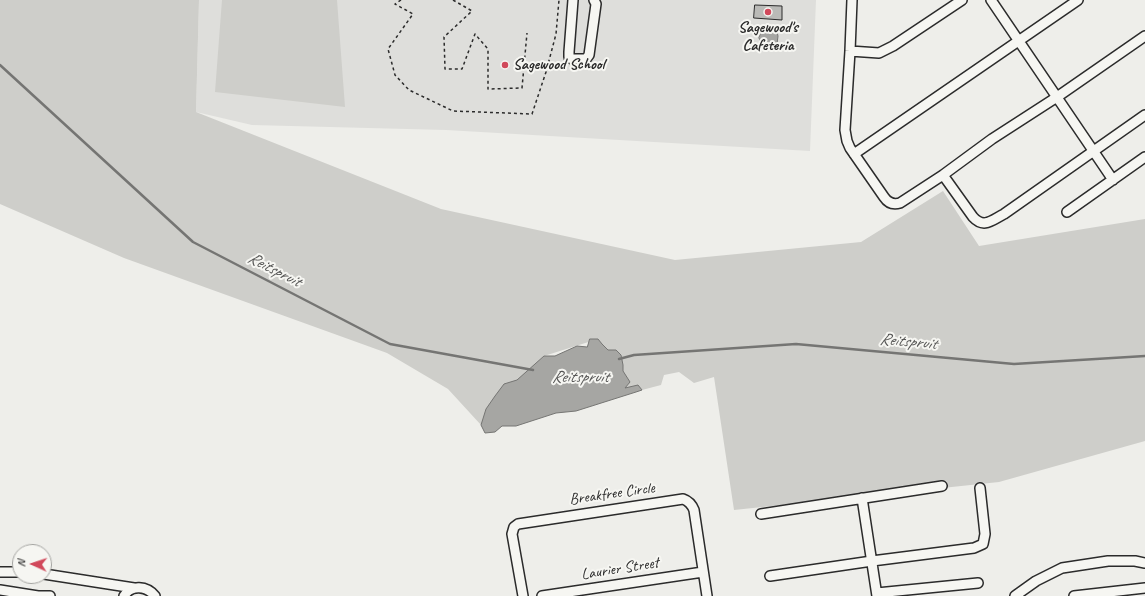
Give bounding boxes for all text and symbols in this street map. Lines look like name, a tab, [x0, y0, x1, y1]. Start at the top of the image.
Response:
marker: Sagewood's Cafeteria	[763, 7, 773, 17]
place label: Sagewood's Cafeteria	[738, 18, 798, 56]
place label: Sagewood School	[513, 55, 604, 75]
marker: Sagewood School	[500, 60, 510, 70]
water label: Reitspruit	[244, 248, 304, 292]
water label: Reitspruit	[879, 329, 937, 355]
water label: Reitspruit	[552, 368, 608, 388]
street label: Breakfree Circle	[568, 479, 656, 509]
north arrow	[12, 544, 52, 584]
street label: Laurier Street	[580, 553, 660, 585]
text: N	[14, 560, 28, 567]

